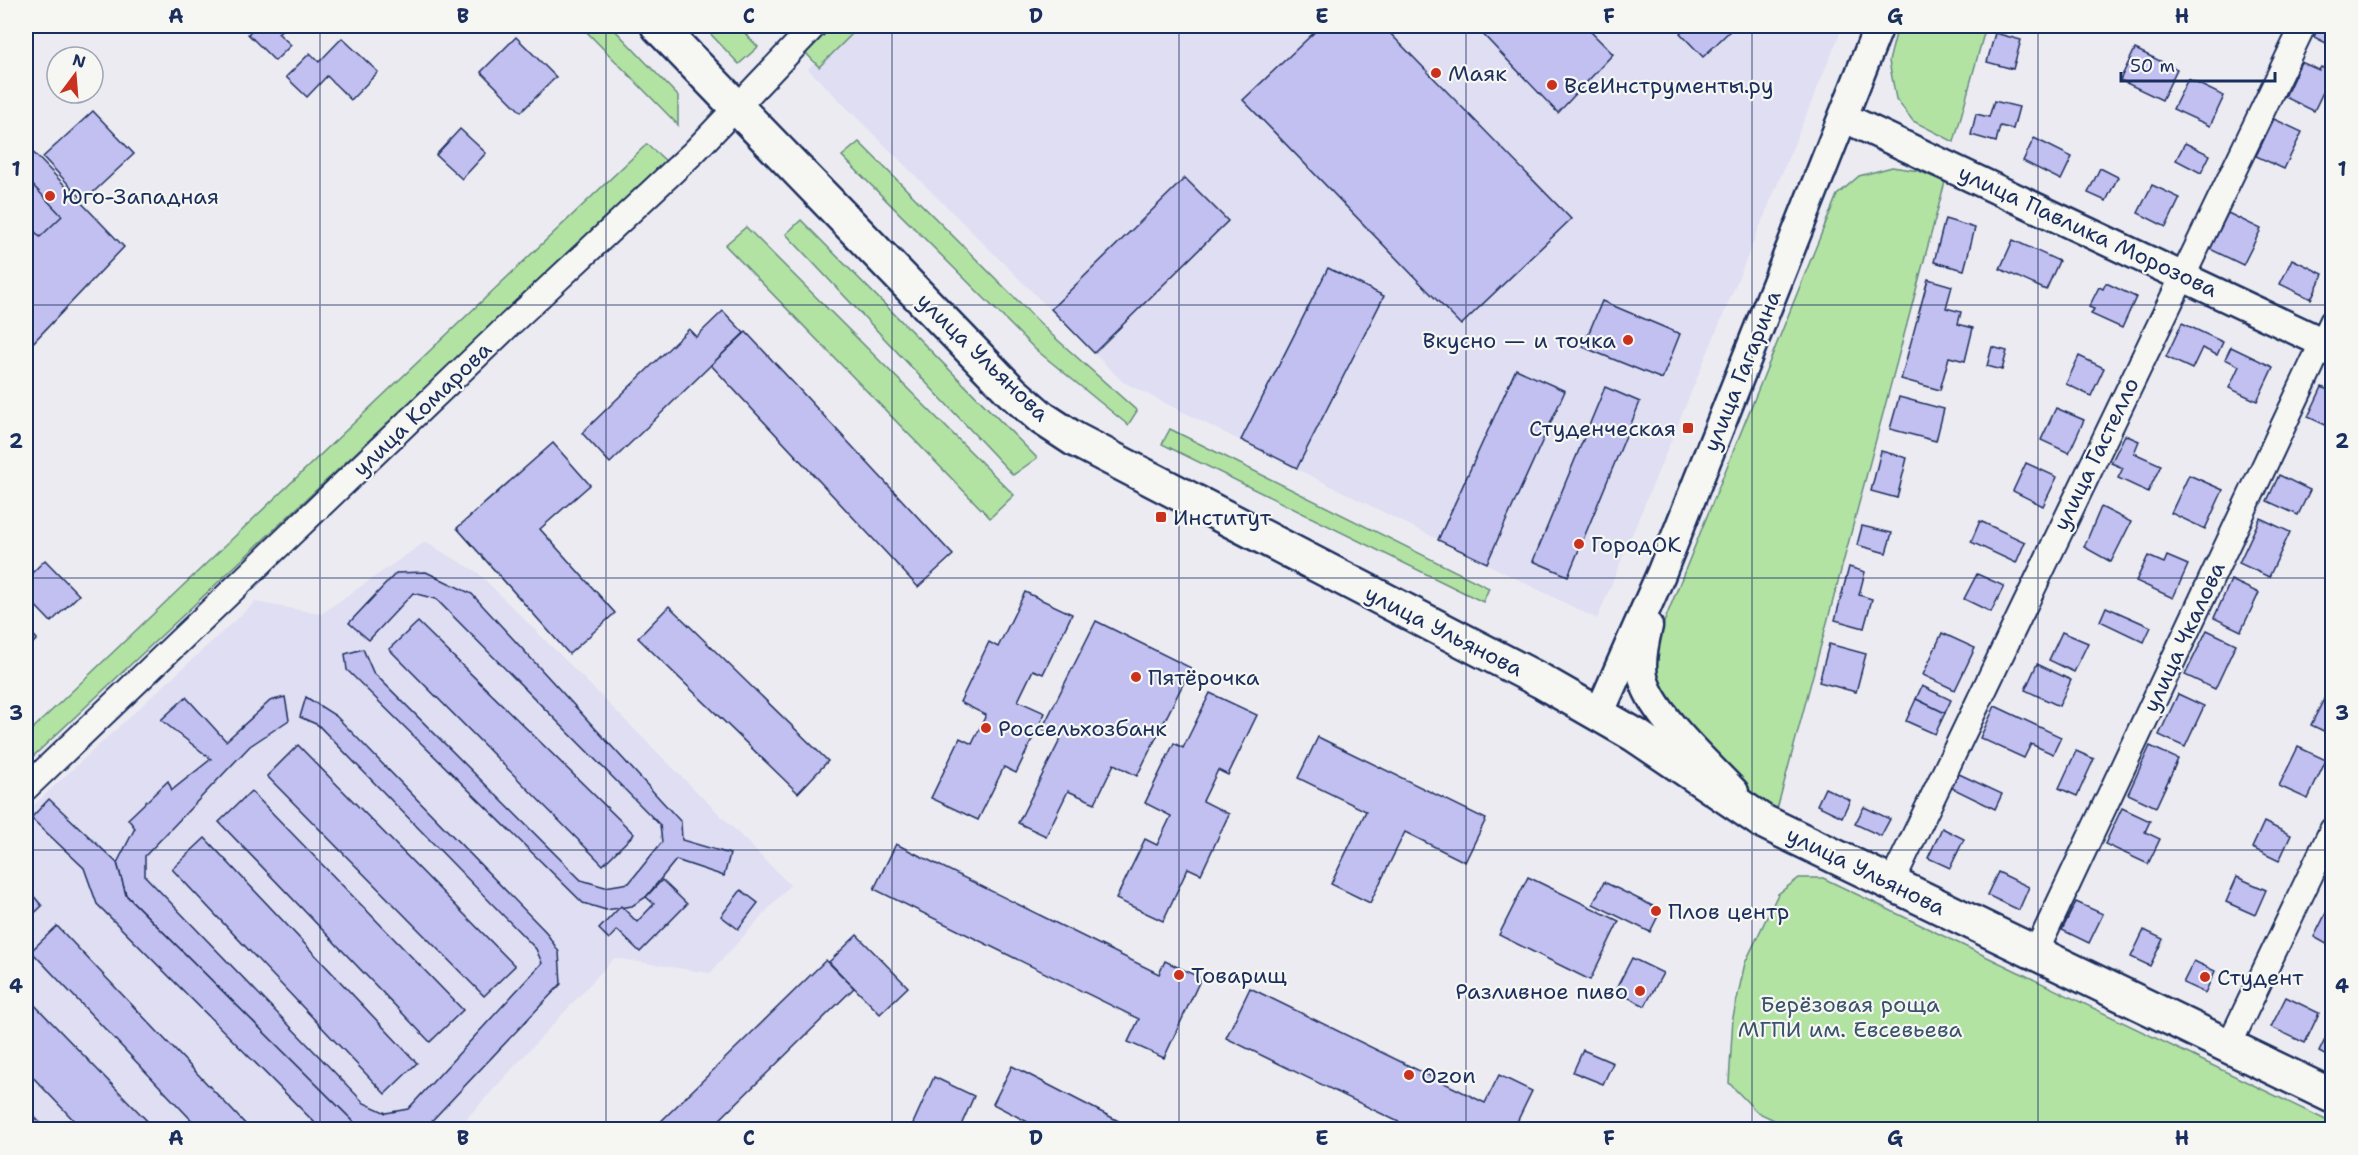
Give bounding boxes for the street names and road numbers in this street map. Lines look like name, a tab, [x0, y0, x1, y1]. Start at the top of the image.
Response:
street label: улица Павлика Морозова	[1954, 158, 2222, 304]
street label: улица Ульянова	[911, 286, 1056, 428]
street label: улица Гагарина	[1696, 286, 1788, 456]
street label: улица Комарова	[346, 335, 498, 483]
street label: улица Гастелло	[2046, 373, 2146, 535]
street label: улица Чкалова	[2136, 557, 2232, 717]
street label: улица Ульянова	[1360, 579, 1528, 683]
street label: улица Ульянова	[1782, 820, 1951, 922]

